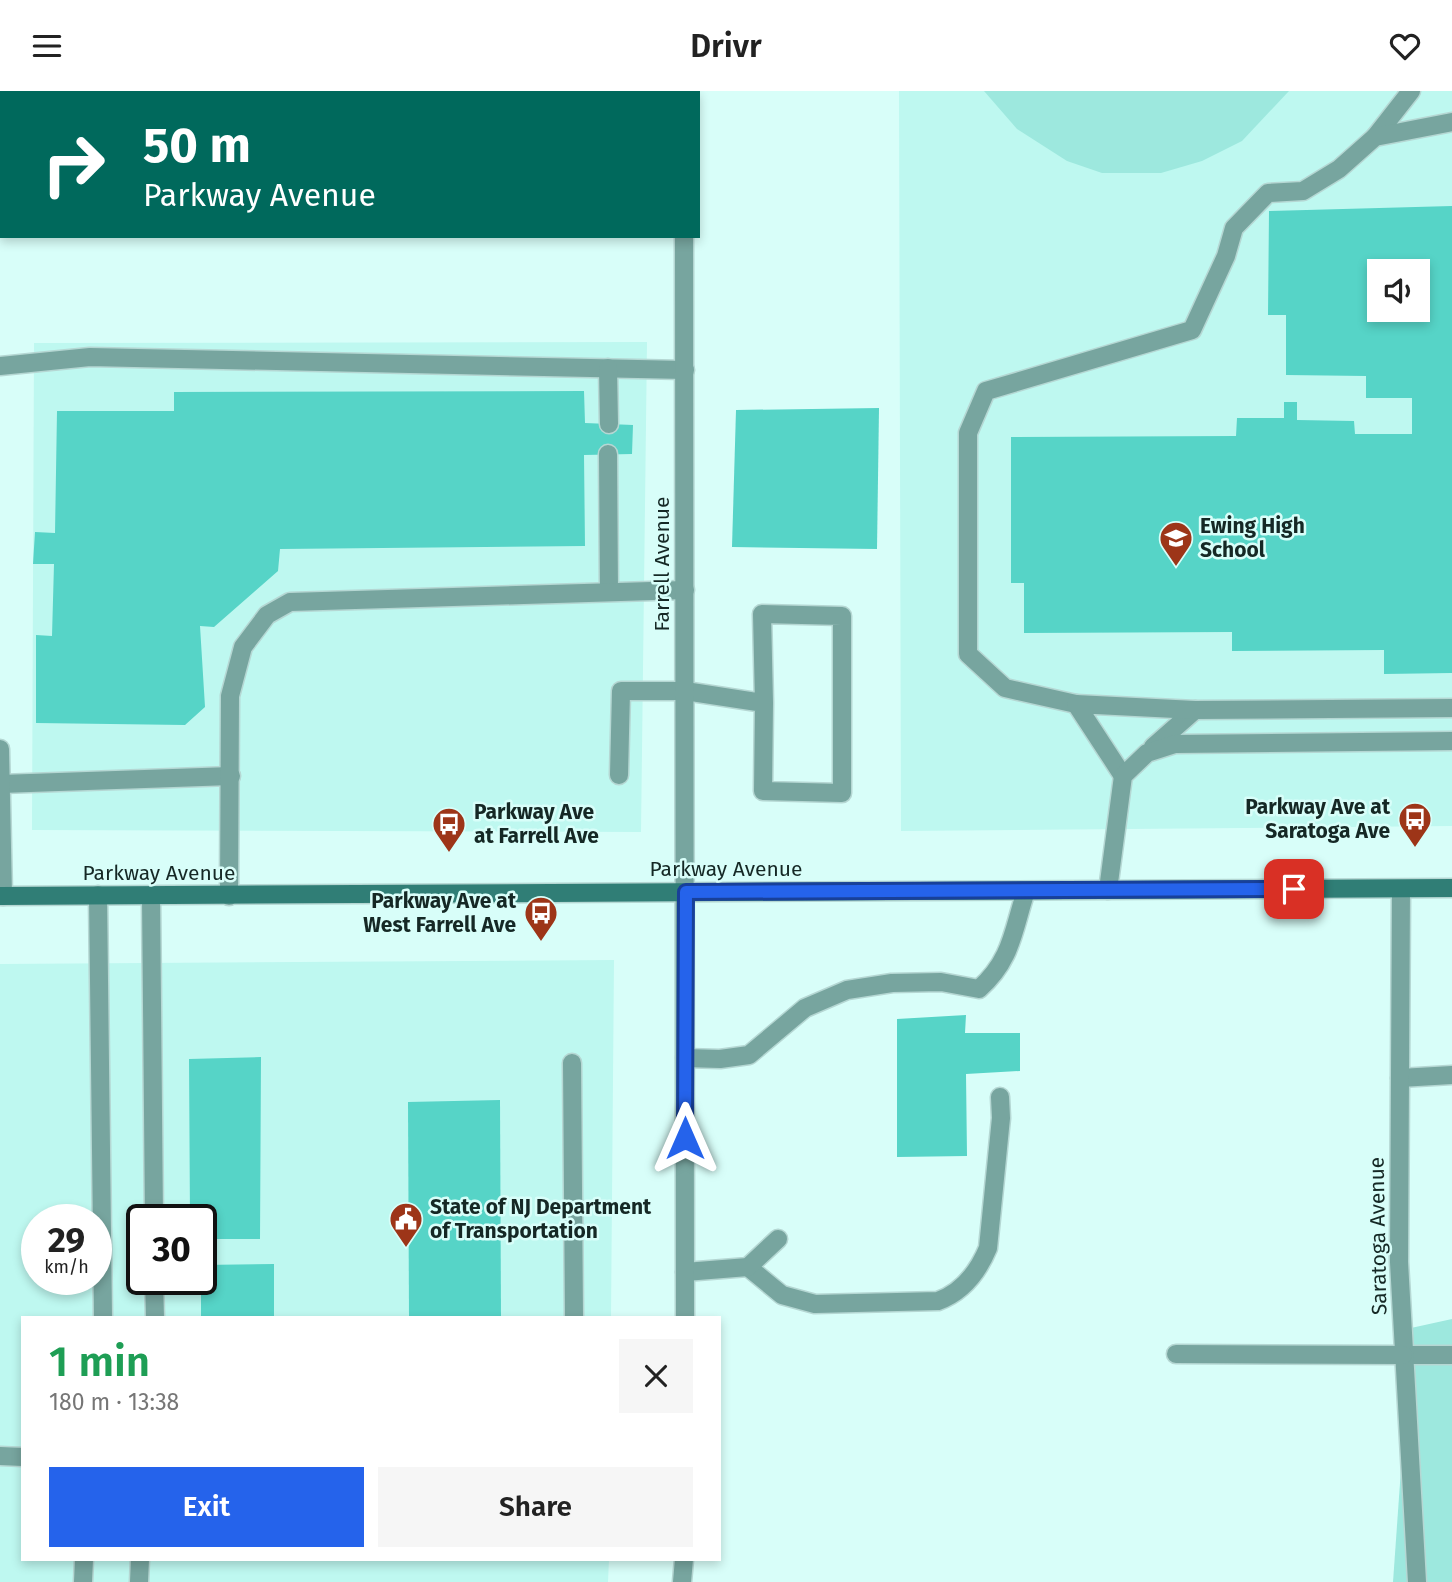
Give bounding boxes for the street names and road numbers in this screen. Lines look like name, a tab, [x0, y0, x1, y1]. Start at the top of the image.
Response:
street label: Farrell Avenue	[649, 496, 675, 632]
street label: Parkway Avenue	[650, 856, 802, 882]
street label: Parkway Avenue	[83, 860, 235, 886]
street label: Saratoga Avenue	[1364, 1157, 1392, 1315]

